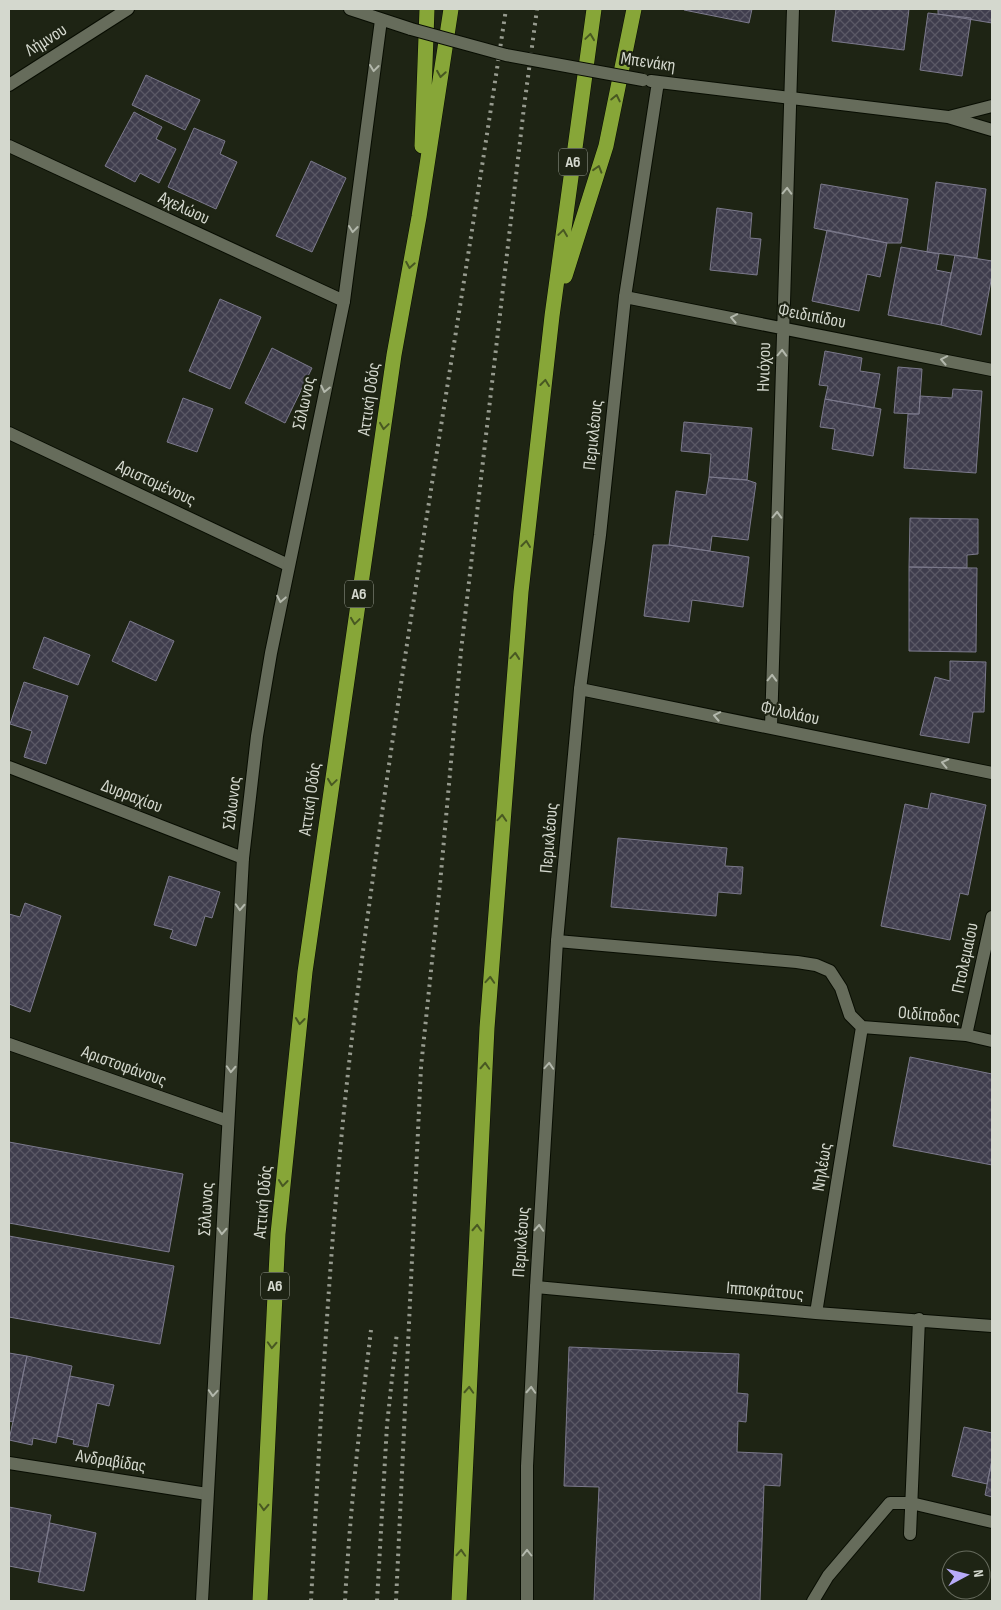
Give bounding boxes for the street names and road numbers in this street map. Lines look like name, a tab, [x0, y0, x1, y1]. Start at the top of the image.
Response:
street label: Λήμνου	[20, 19, 71, 61]
street label: Μπενάκη	[619, 48, 677, 76]
road number: Α6	[559, 148, 587, 176]
street label: Αχελώου	[154, 187, 213, 229]
street label: Φειδιπίδου	[776, 299, 848, 333]
street label: Ηνιόχου	[753, 342, 775, 392]
street label: Αττική Οδός	[353, 361, 385, 438]
street label: Σόλωνος	[288, 375, 320, 431]
street label: Περικλέους	[579, 399, 607, 471]
street label: Αριστομένους	[112, 455, 199, 511]
road number: Α6	[345, 580, 373, 608]
street label: Φιλολάου	[759, 697, 821, 729]
street label: Αττική Οδός	[294, 761, 326, 838]
street label: Δυρραχίου	[98, 775, 166, 817]
street label: Σόλωνος	[218, 775, 246, 831]
street label: Περικλέους	[535, 802, 563, 874]
street label: Πτολεμαίου	[947, 921, 983, 995]
street label: Οιδίποδος	[897, 1002, 961, 1028]
street label: Αριστοφάνους	[78, 1041, 169, 1091]
street label: Νηλέως	[808, 1141, 836, 1193]
street label: Αττική Οδός	[249, 1164, 277, 1241]
street label: Σόλωνος	[194, 1182, 218, 1236]
street label: Περικλέους	[508, 1206, 534, 1278]
road number: Α6	[261, 1272, 289, 1300]
street label: Ιπποκράτους	[725, 1277, 805, 1305]
street label: Ανδραβίδας	[73, 1445, 148, 1477]

